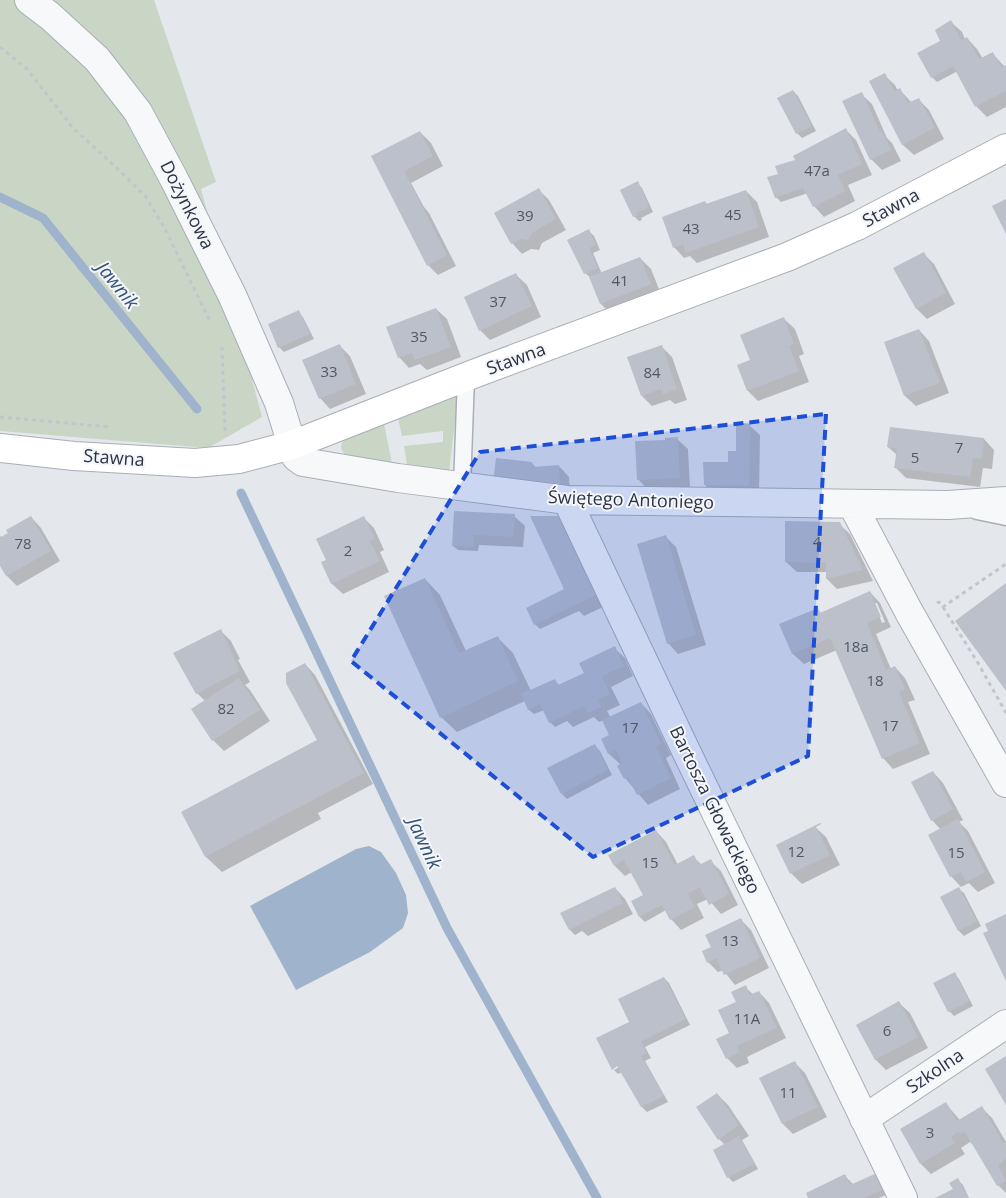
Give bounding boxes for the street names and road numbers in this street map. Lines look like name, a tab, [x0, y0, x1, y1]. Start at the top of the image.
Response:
street label: Dożynkowa	[155, 156, 221, 253]
street label: Stawna	[858, 182, 923, 232]
street label: Stawna	[483, 336, 549, 380]
street label: Stawna	[83, 443, 145, 471]
street label: Świętego Antoniego	[548, 484, 715, 514]
street label: Bartosza Głowackiego	[665, 722, 767, 897]
street label: Szkolna	[901, 1042, 968, 1098]

